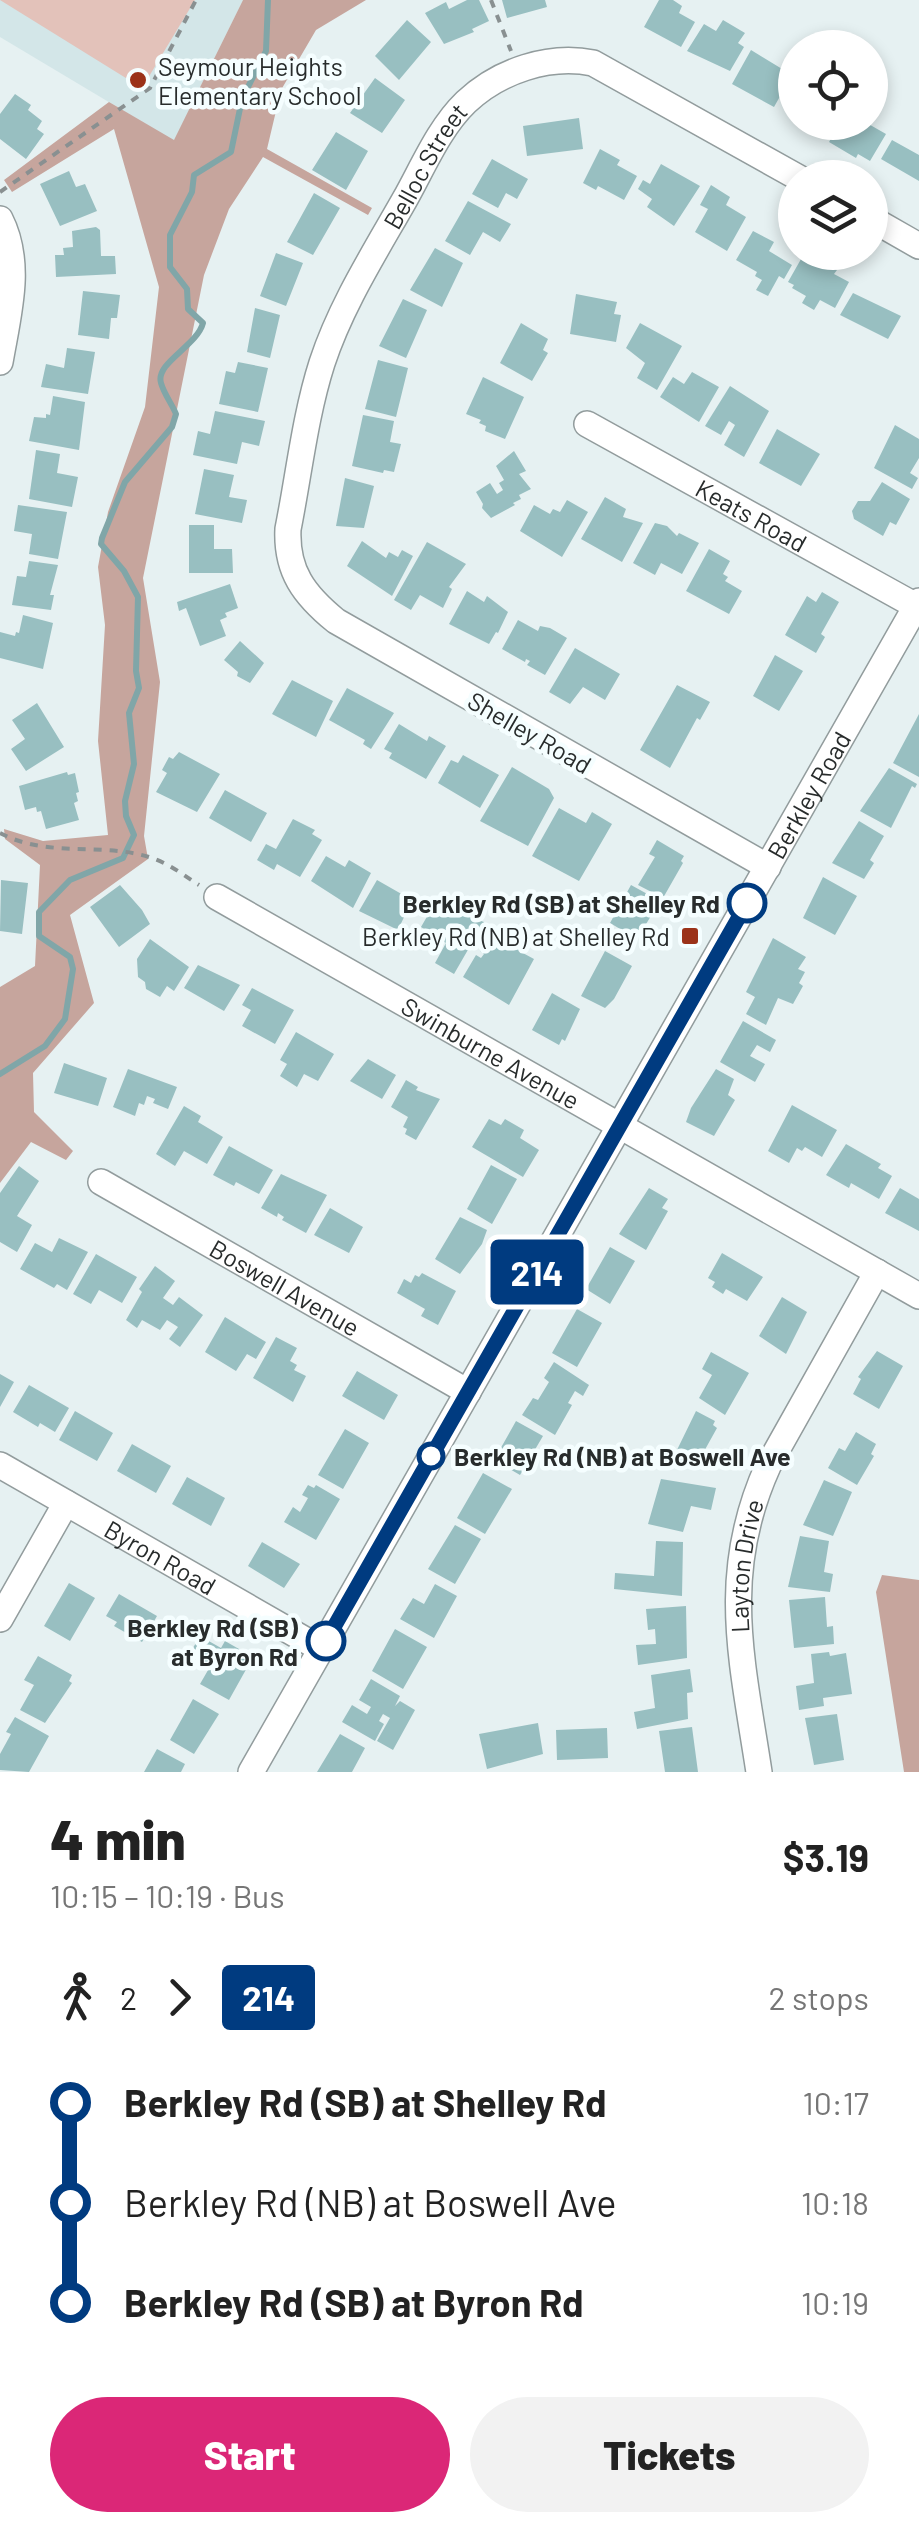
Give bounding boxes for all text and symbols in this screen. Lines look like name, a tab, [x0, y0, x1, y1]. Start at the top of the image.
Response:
map controls	[778, 30, 888, 270]
button: locate	[778, 30, 888, 140]
place label: Seymour Heights Elementary School	[158, 51, 362, 110]
marker: Seymour Heights Elementary School	[127, 69, 149, 91]
street label: Belloc Street	[376, 96, 473, 234]
button: layers	[778, 160, 888, 270]
street label: Keats Road	[691, 472, 812, 558]
street label: Shelley Road	[463, 685, 597, 779]
street label: Berkley Road	[760, 726, 856, 864]
marker: Berkley Rd (SB) at Shelley Rd	[728, 884, 766, 922]
place label: Berkley Rd (SB) at Shelley Rd	[403, 888, 720, 918]
place label: Berkley Rd (NB) at Shelley Rd	[362, 921, 670, 951]
marker: Berkley Rd (NB) at Shelley Rd	[679, 925, 701, 947]
street label: Swinburne Avenue	[397, 990, 585, 1115]
street label: Boswell Avenue	[205, 1233, 365, 1342]
line badge: 214	[480, 1240, 594, 1304]
text: 214	[511, 1251, 563, 1293]
place label: Berkley Rd (NB) at Boswell Ave	[454, 1441, 791, 1471]
marker: Berkley Rd (NB) at Boswell Ave	[418, 1443, 444, 1469]
street label: Layton Drive	[723, 1495, 769, 1634]
street label: Byron Road	[99, 1513, 222, 1601]
place label: Berkley Rd (SB) at Byron Rd	[127, 1612, 298, 1671]
marker: Berkley Rd (SB) at Byron Rd	[307, 1622, 345, 1660]
text: 4 min	[50, 1805, 186, 1871]
text: $3.19	[783, 1834, 869, 1880]
text: 10:15 – 10:19 · Bus	[50, 1876, 285, 1914]
icon: walk	[50, 1970, 105, 2025]
icon: forward	[152, 1970, 207, 2025]
text: 214	[242, 1976, 295, 2018]
text: 2	[120, 1978, 137, 2016]
text: 2 stops	[768, 1978, 869, 2016]
text: Berkley Rd (SB) at Shelley Rd	[124, 2079, 606, 2125]
text: 10:17	[803, 2083, 869, 2121]
text: Berkley Rd (NB) at Boswell Ave	[124, 2179, 617, 2225]
text: 10:18	[801, 2183, 869, 2221]
text: Berkley Rd (SB) at Byron Rd	[124, 2279, 584, 2325]
text: 10:19	[801, 2283, 869, 2321]
button: Start	[50, 2397, 450, 2512]
button: Tickets	[470, 2397, 869, 2512]

